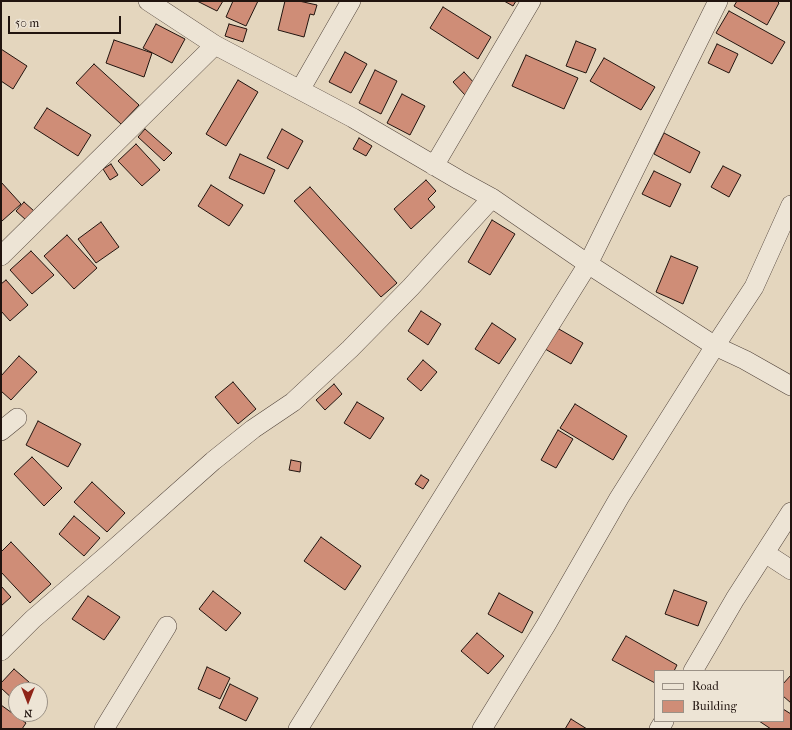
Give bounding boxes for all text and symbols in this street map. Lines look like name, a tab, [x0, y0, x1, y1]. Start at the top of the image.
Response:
scale bar	[10, 8, 123, 34]
text: 50 m	[15, 16, 39, 30]
legend	[654, 670, 784, 722]
text: Road	[692, 679, 719, 693]
north arrow	[8, 682, 48, 722]
text: Building	[692, 699, 737, 713]
text: N	[24, 707, 32, 720]

